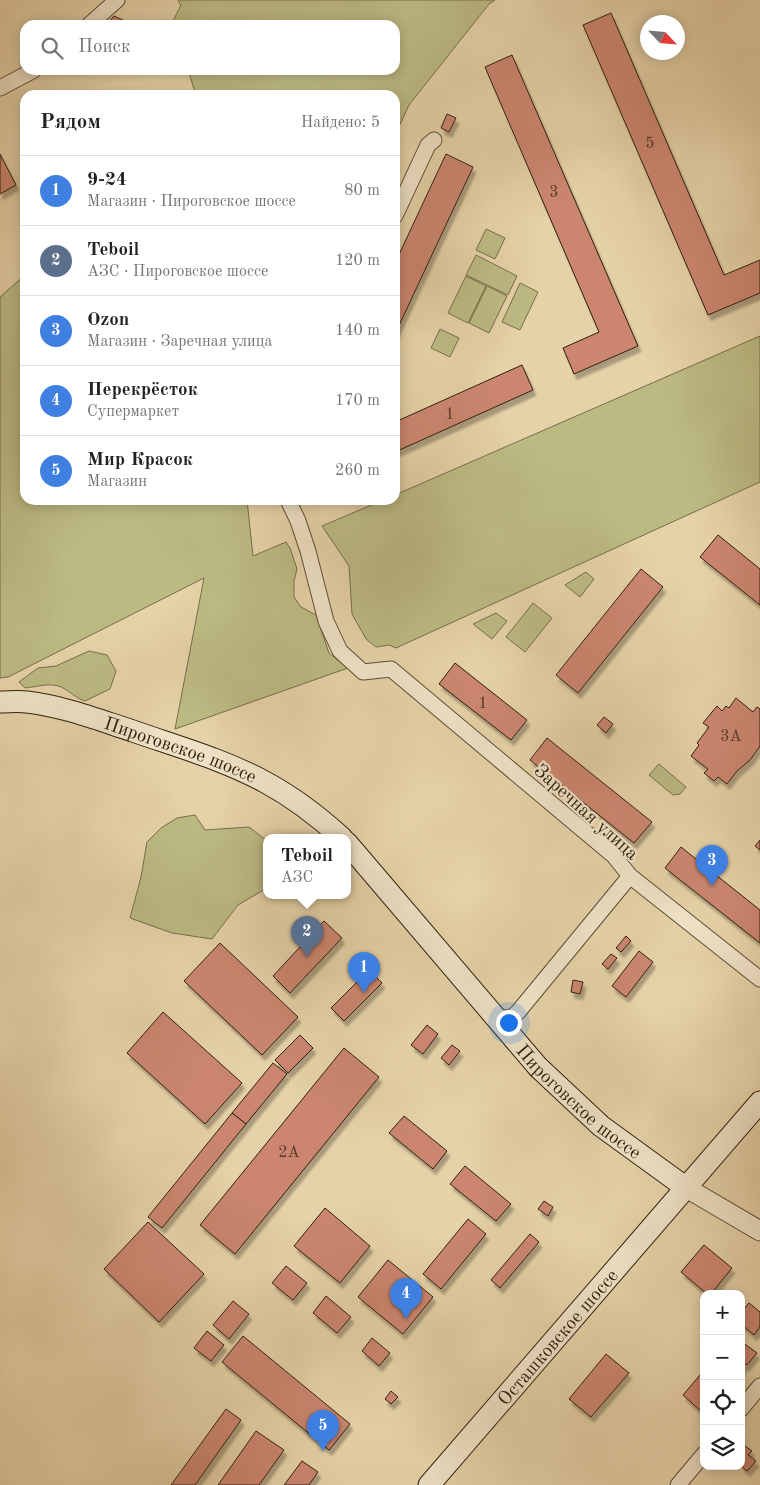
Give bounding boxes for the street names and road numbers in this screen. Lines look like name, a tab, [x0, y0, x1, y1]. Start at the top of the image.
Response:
street label: Пироговское шоссе	[101, 715, 259, 788]
street label: Заречная улица	[530, 761, 642, 865]
street label: Пироговское шоссе	[511, 1042, 644, 1164]
street label: Осташковское шоссе	[495, 1267, 623, 1410]

